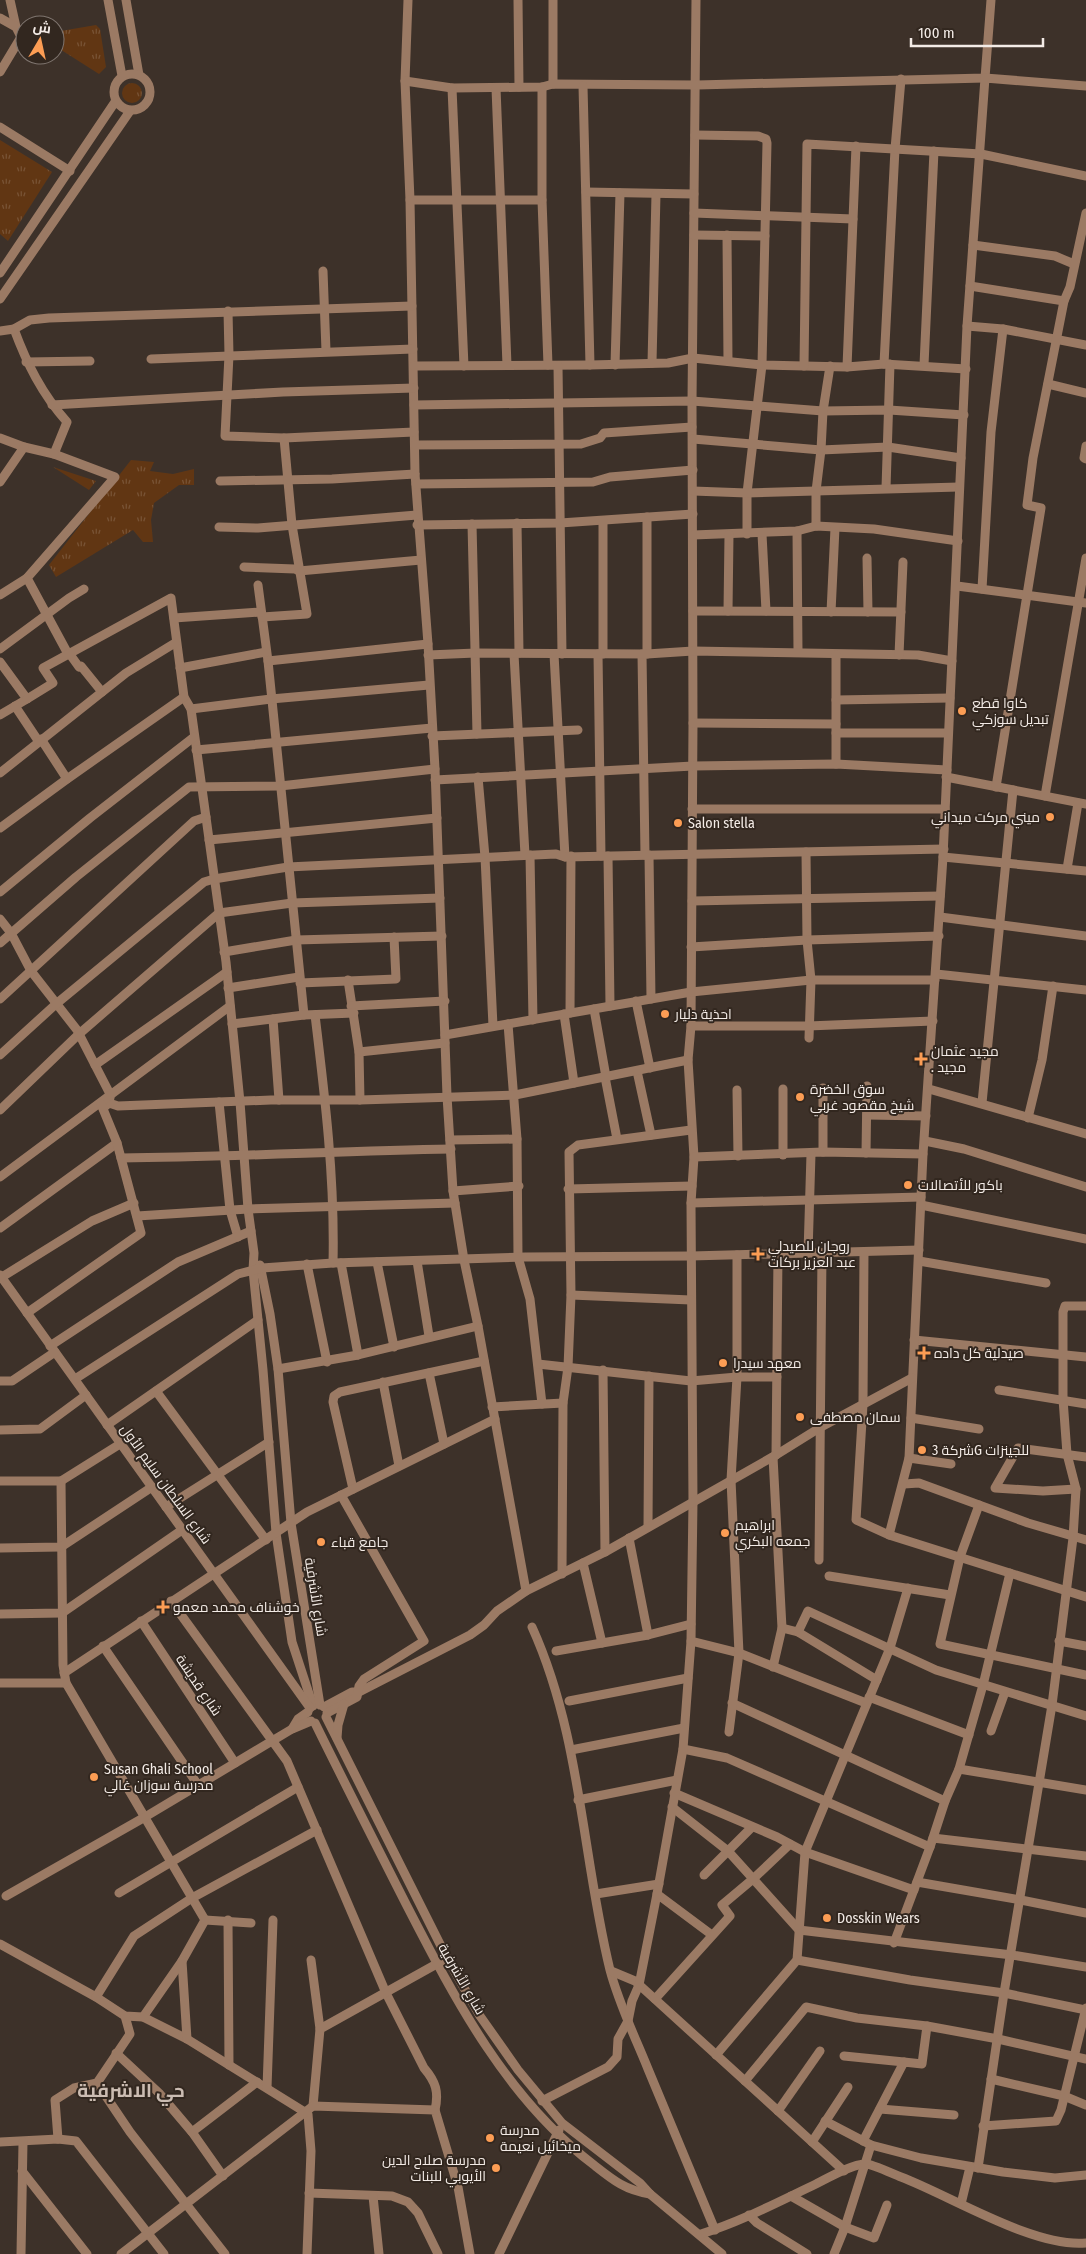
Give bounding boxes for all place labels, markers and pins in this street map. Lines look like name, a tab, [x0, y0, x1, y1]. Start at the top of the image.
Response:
place label: كاوا قطع تبديل سوزكي	[972, 695, 1049, 731]
marker: كاوا قطع تبديل سوزكي	[956, 705, 968, 717]
place label: ميني مركت ميداني	[931, 809, 1040, 829]
marker: ميني مركت ميداني	[1044, 811, 1056, 823]
place label: Salon stella	[688, 815, 755, 832]
marker: Salon stella	[672, 817, 684, 829]
place label: احذية دليار	[674, 1006, 732, 1023]
marker: احذية دليار	[659, 1008, 671, 1020]
place label: مجيد عثمان . مجيد	[931, 1043, 999, 1076]
marker: مجيد عثمان . مجيد	[915, 1053, 927, 1065]
place label: سوق الخضرة شيخ مقصود غربي	[810, 1081, 914, 1117]
marker: سوق الخضرة شيخ مقصود غربي	[794, 1091, 806, 1103]
place label: باكور للأتصالات	[918, 1177, 1003, 1194]
marker: باكور للأتصالات	[902, 1179, 914, 1191]
place label: روجان للصيدلي عبد العزيز بركات	[768, 1238, 856, 1271]
marker: روجان للصيدلي عبد العزيز بركات	[752, 1248, 764, 1260]
place label: صيدلية كل داده	[934, 1345, 1024, 1362]
marker: صيدلية كل داده	[918, 1347, 930, 1359]
place label: معهد سيدرا	[733, 1355, 802, 1372]
marker: معهد سيدرا	[717, 1357, 729, 1369]
place label: سمان مصطفى	[810, 1409, 901, 1426]
marker: سمان مصطفى	[794, 1411, 806, 1423]
place label: شركة 3G للجينزات	[932, 1442, 1029, 1459]
marker: شركة 3G للجينزات	[916, 1444, 928, 1456]
place label: ابراهيم جمعه البكري	[735, 1517, 810, 1553]
marker: ابراهيم جمعه البكري	[719, 1527, 731, 1539]
place label: جامع قباء	[331, 1534, 388, 1551]
marker: جامع قباء	[315, 1536, 327, 1548]
place label: خوشناف محمد معمو	[173, 1599, 300, 1616]
marker: خوشناف محمد معمو	[157, 1601, 169, 1613]
place label: Susan Ghali School مدرسة سوزان غالي	[104, 1761, 214, 1797]
marker: Susan Ghali School مدرسة سوزان غالي	[88, 1771, 100, 1783]
place label: Dosskin Wears	[837, 1910, 920, 1927]
marker: Dosskin Wears	[821, 1912, 833, 1924]
place label: مدرسة ميخائيل نعيمة	[500, 2122, 581, 2155]
marker: مدرسة ميخائيل نعيمة	[484, 2132, 496, 2144]
place label: مدرسة صلاح الدين الأيوبي للبنات	[382, 2152, 486, 2188]
marker: مدرسة صلاح الدين الأيوبي للبنات	[490, 2162, 502, 2174]

